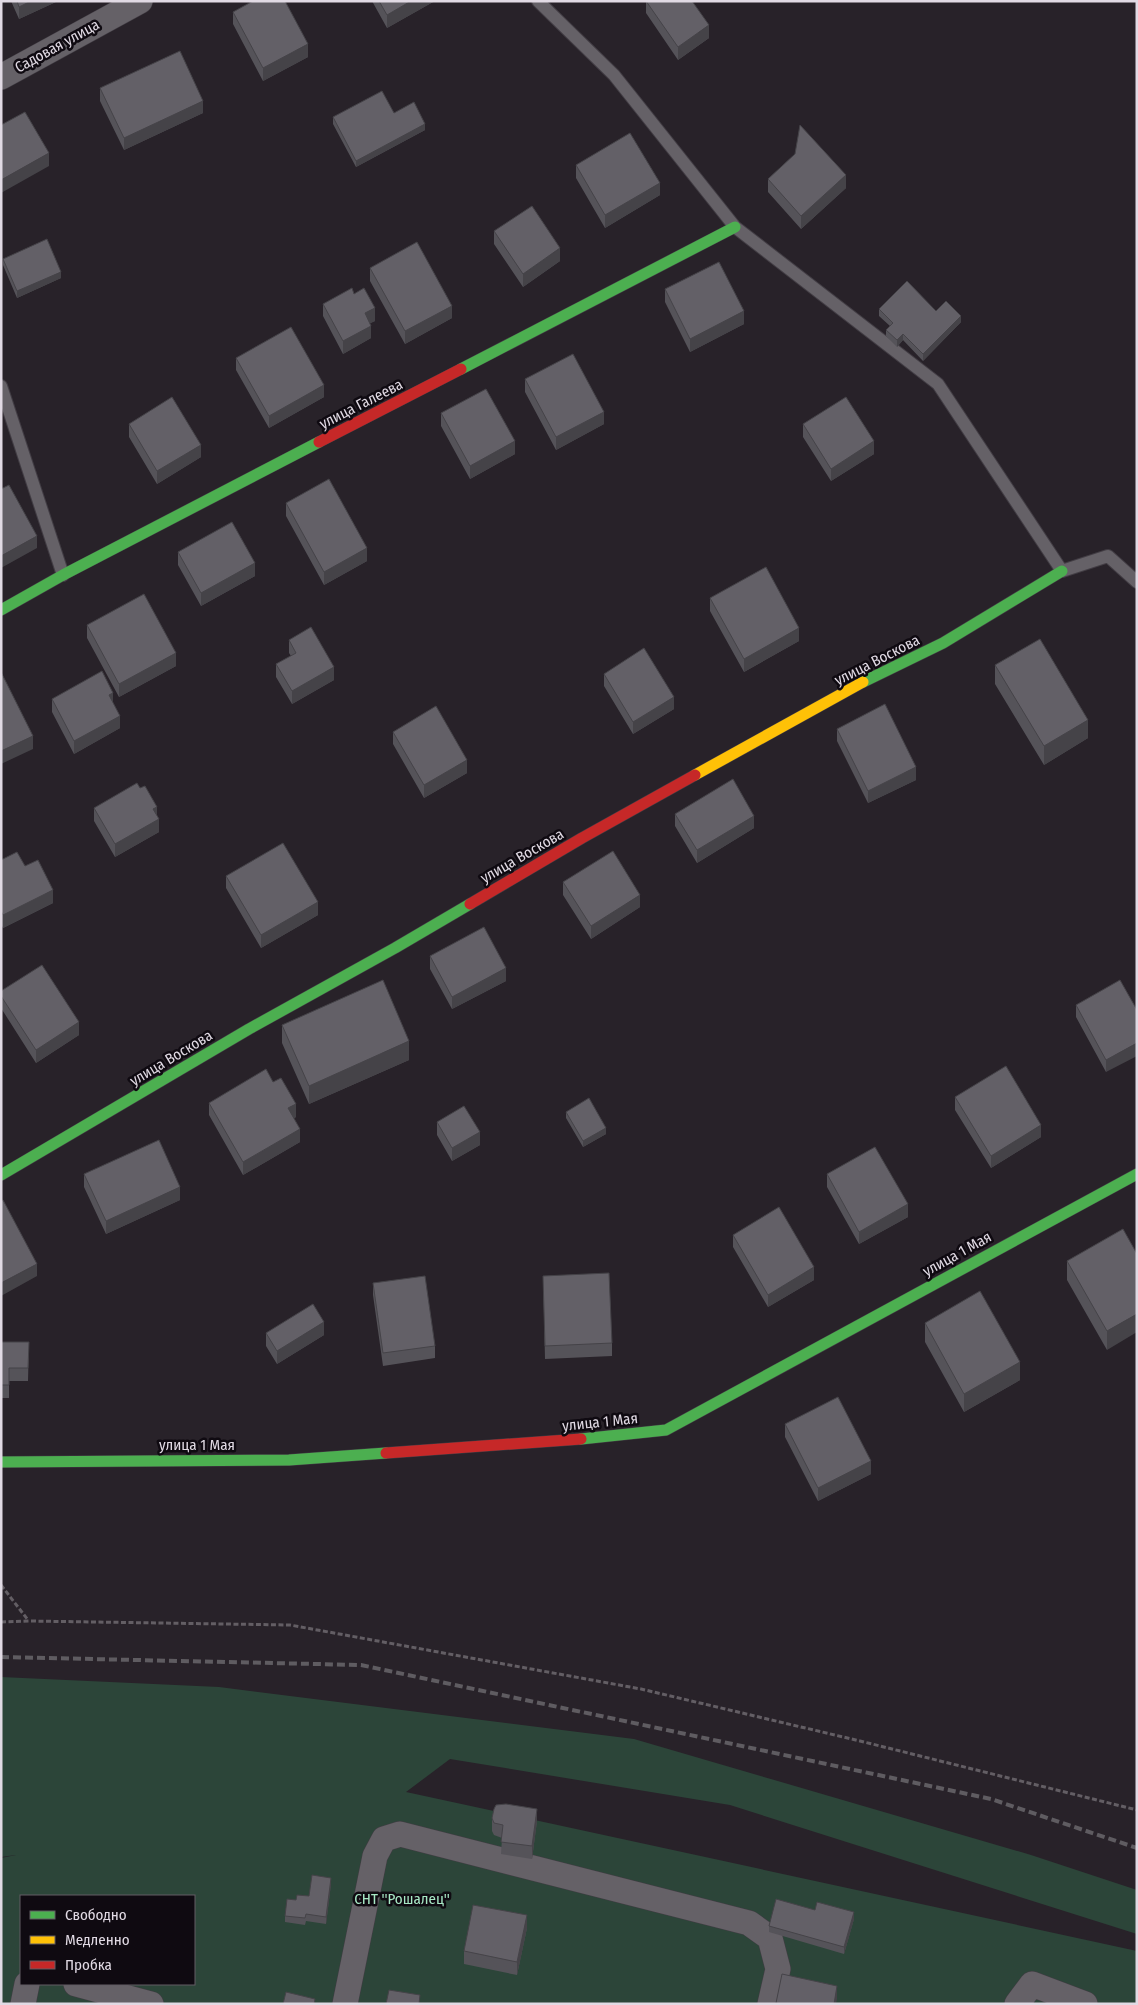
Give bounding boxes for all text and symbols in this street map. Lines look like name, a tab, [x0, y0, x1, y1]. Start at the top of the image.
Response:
street label: Садовая улица	[12, 15, 102, 77]
street label: улица Галеева	[316, 375, 406, 433]
street label: улица Воскова	[831, 631, 923, 689]
street label: улица Воскова	[477, 825, 567, 887]
street label: улица Воскова	[126, 1026, 216, 1090]
street label: улица 1 Мая	[919, 1228, 995, 1280]
street label: улица 1 Мая	[561, 1409, 639, 1435]
street label: улица 1 Мая	[159, 1436, 235, 1454]
park label: СНТ ''Рошалец''	[354, 1890, 450, 1908]
legend	[20, 1895, 195, 1985]
text: Свободно	[65, 1906, 127, 1924]
text: Медленно	[65, 1931, 130, 1949]
text: Пробка	[65, 1956, 112, 1974]

